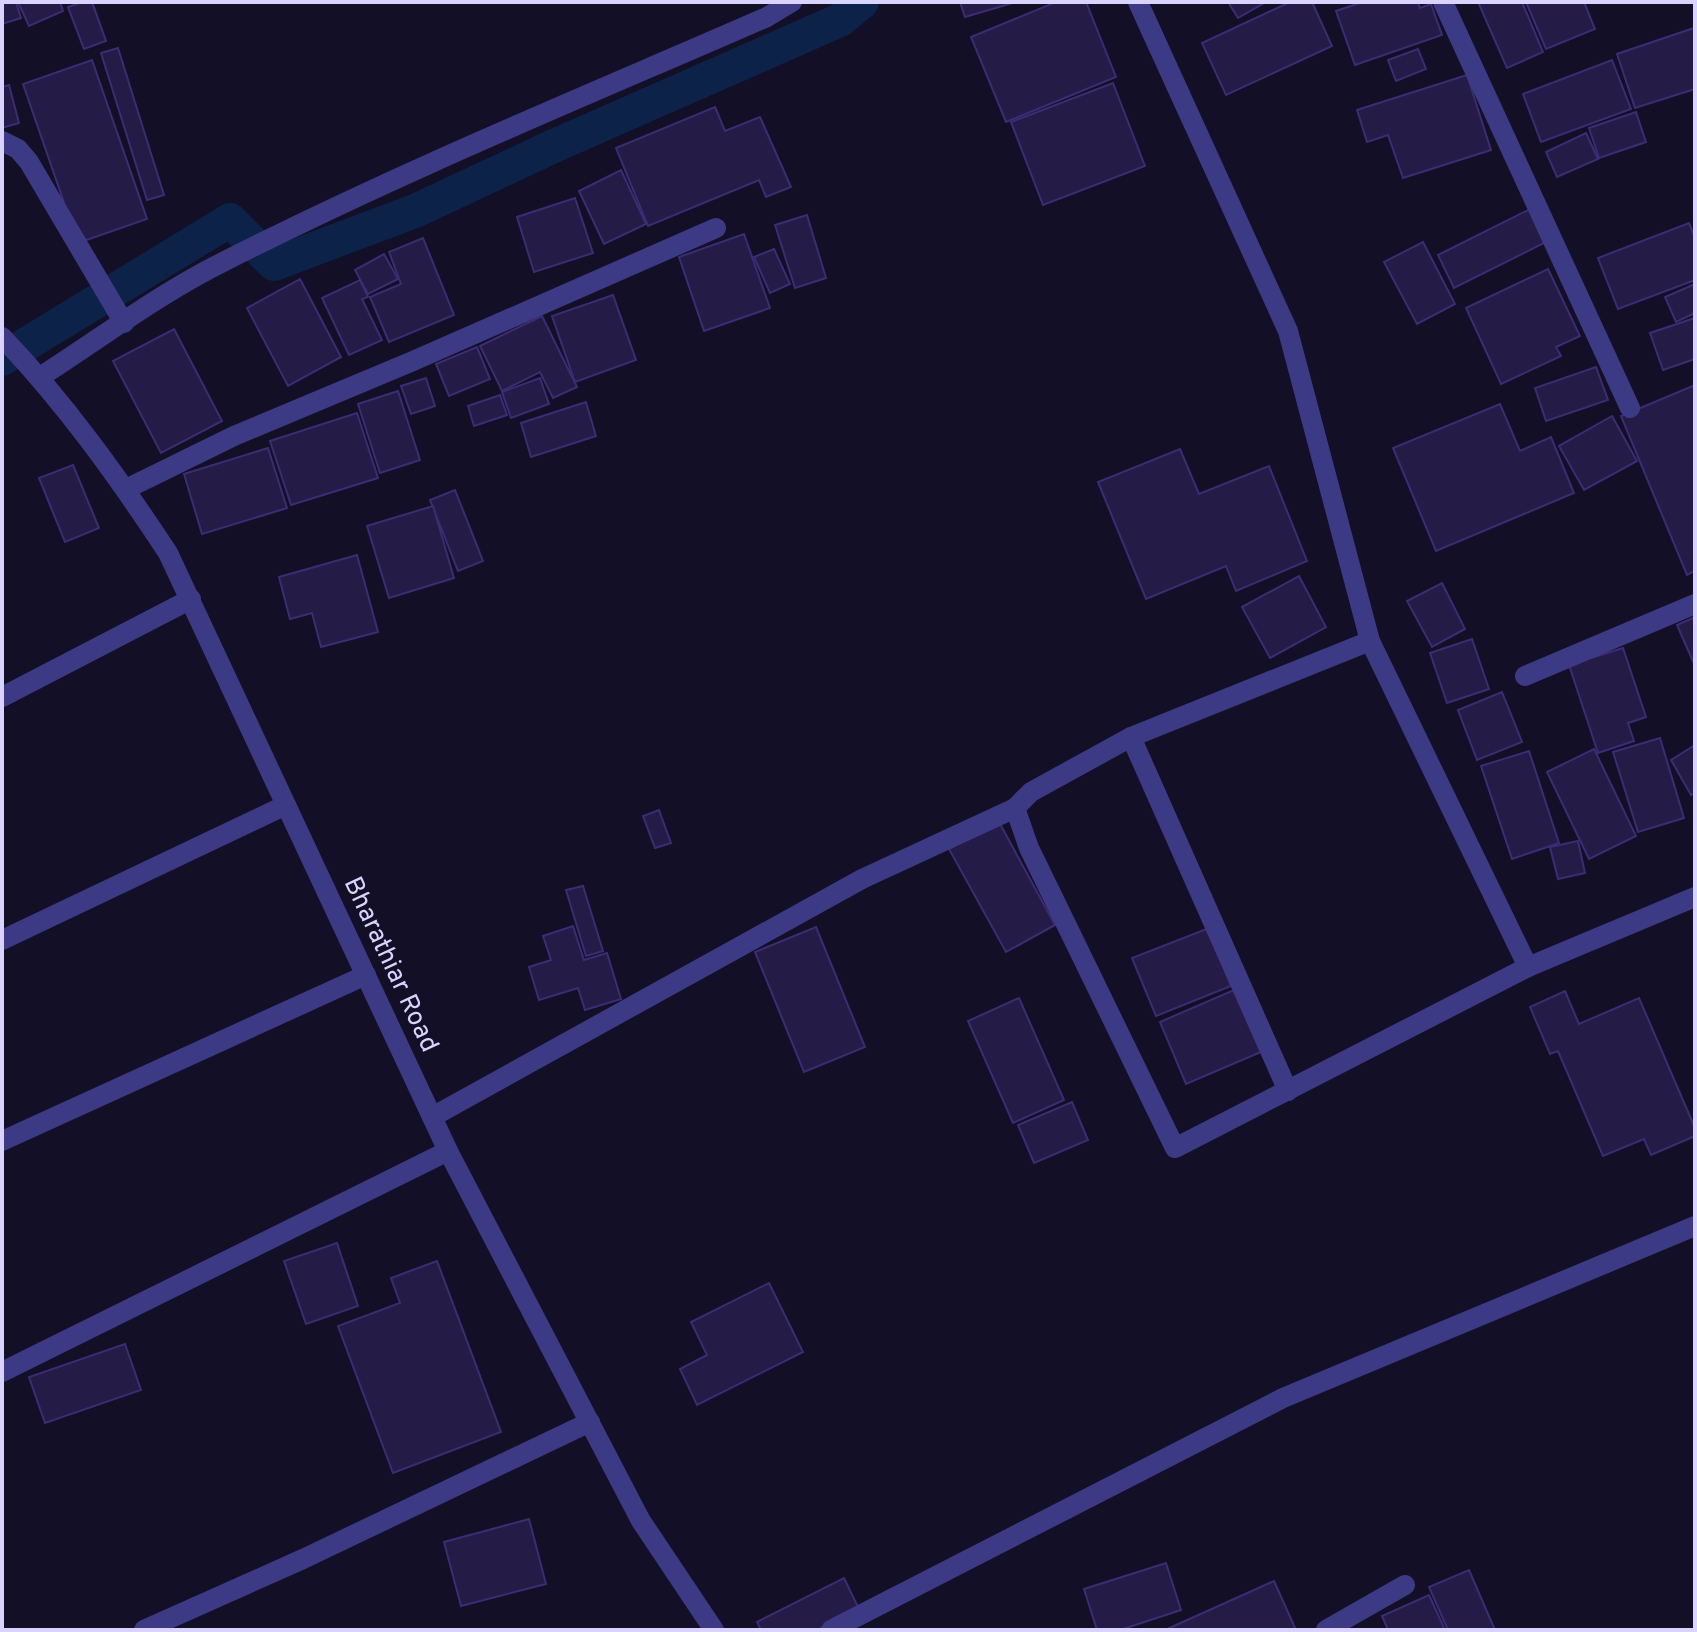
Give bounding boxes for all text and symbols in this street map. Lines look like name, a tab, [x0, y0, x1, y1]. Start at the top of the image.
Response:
street label: Bharathiar Road	[335, 872, 445, 1058]

